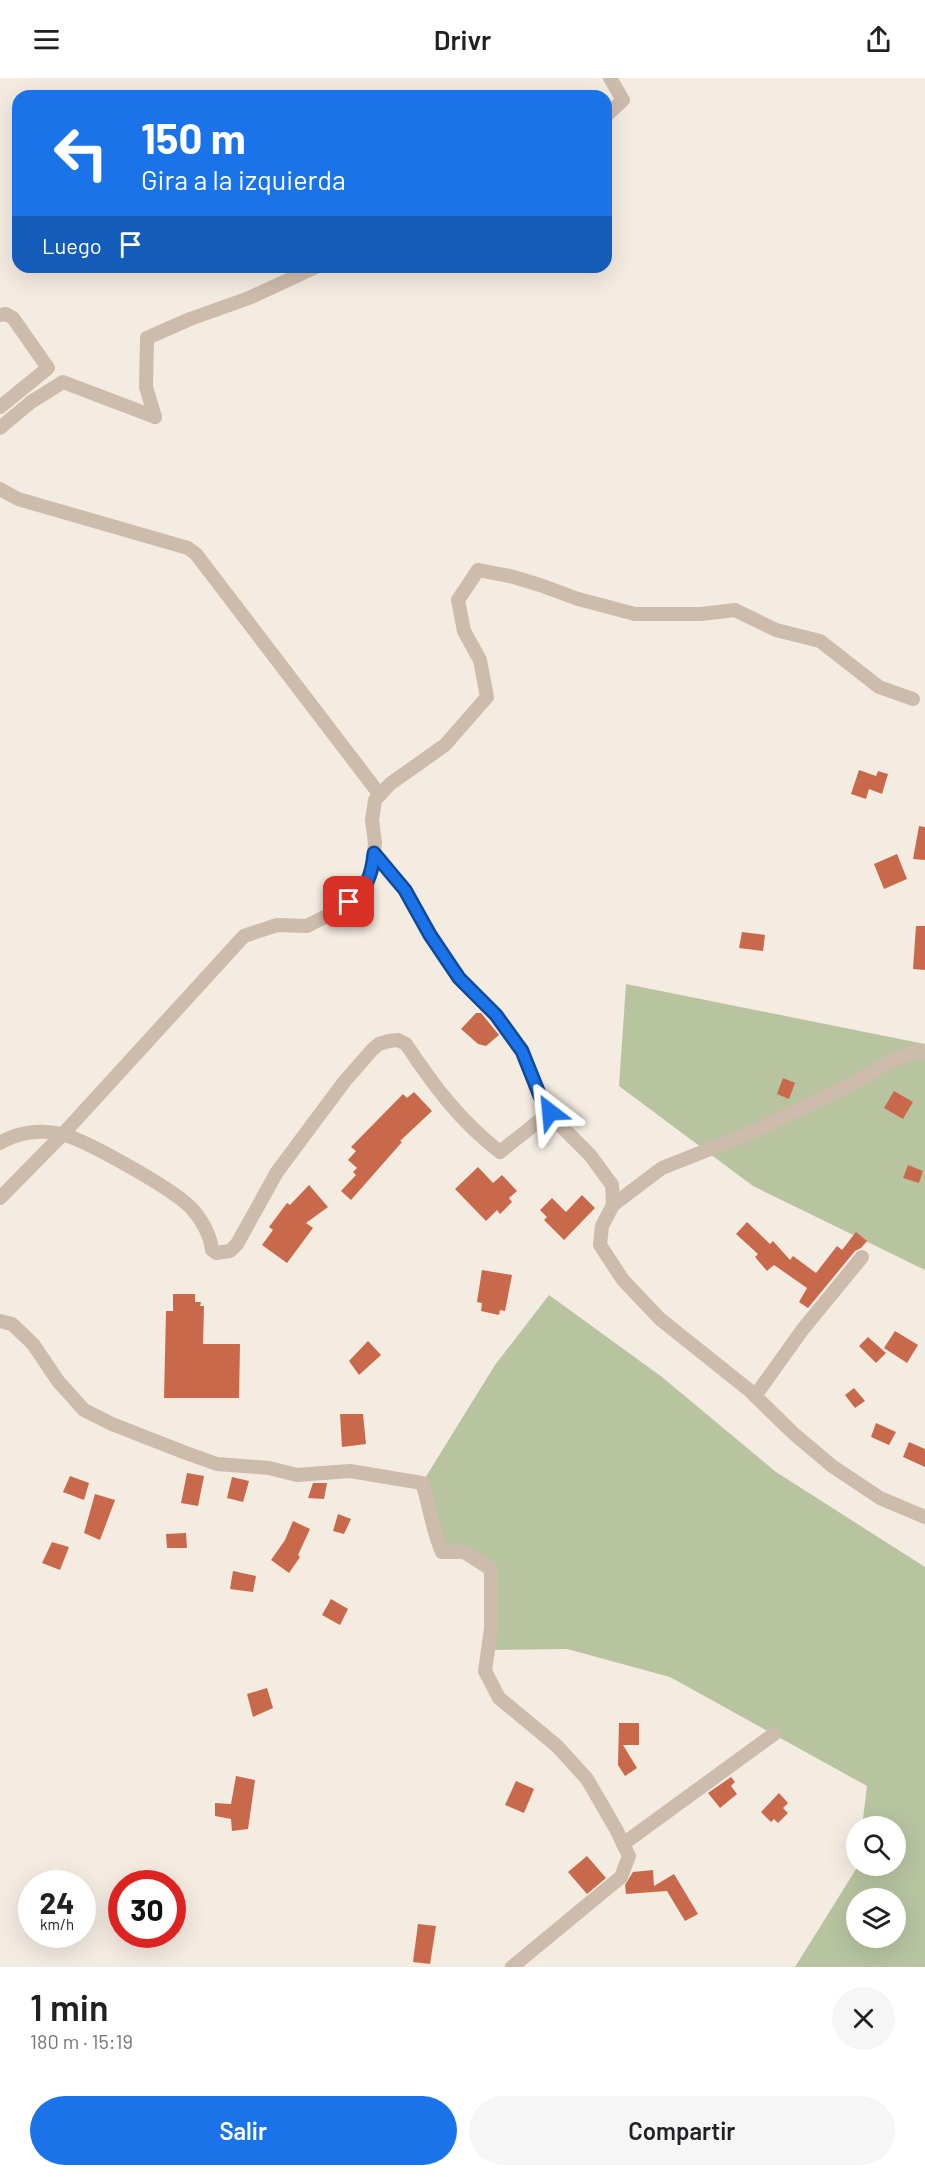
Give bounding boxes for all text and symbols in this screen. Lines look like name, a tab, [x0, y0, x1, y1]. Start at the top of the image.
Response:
icon: menu	[30, 23, 63, 56]
text: Drivr	[434, 23, 491, 55]
icon: share	[862, 23, 895, 56]
text: 150 m	[141, 112, 246, 162]
icon: left	[42, 114, 120, 192]
text: Gira a la izquierda	[141, 163, 346, 195]
icon: arrive	[114, 228, 147, 261]
text: Luego	[42, 232, 102, 258]
pin	[323, 876, 374, 927]
icon: arrive	[332, 885, 365, 918]
position arrow	[518, 1080, 582, 1144]
map controls	[846, 1816, 906, 1948]
button: search	[846, 1816, 906, 1876]
speed limit sign: 30	[108, 1870, 186, 1948]
text: 24	[40, 1884, 74, 1920]
button: layers	[846, 1888, 906, 1948]
text: km/h	[40, 1915, 74, 1933]
text: 1 min	[30, 1985, 109, 2028]
button: close	[832, 1987, 895, 2050]
text: 180 m · 15:19	[30, 2029, 133, 2053]
button: Salir	[30, 2096, 457, 2165]
button: Compartir	[469, 2096, 895, 2165]

